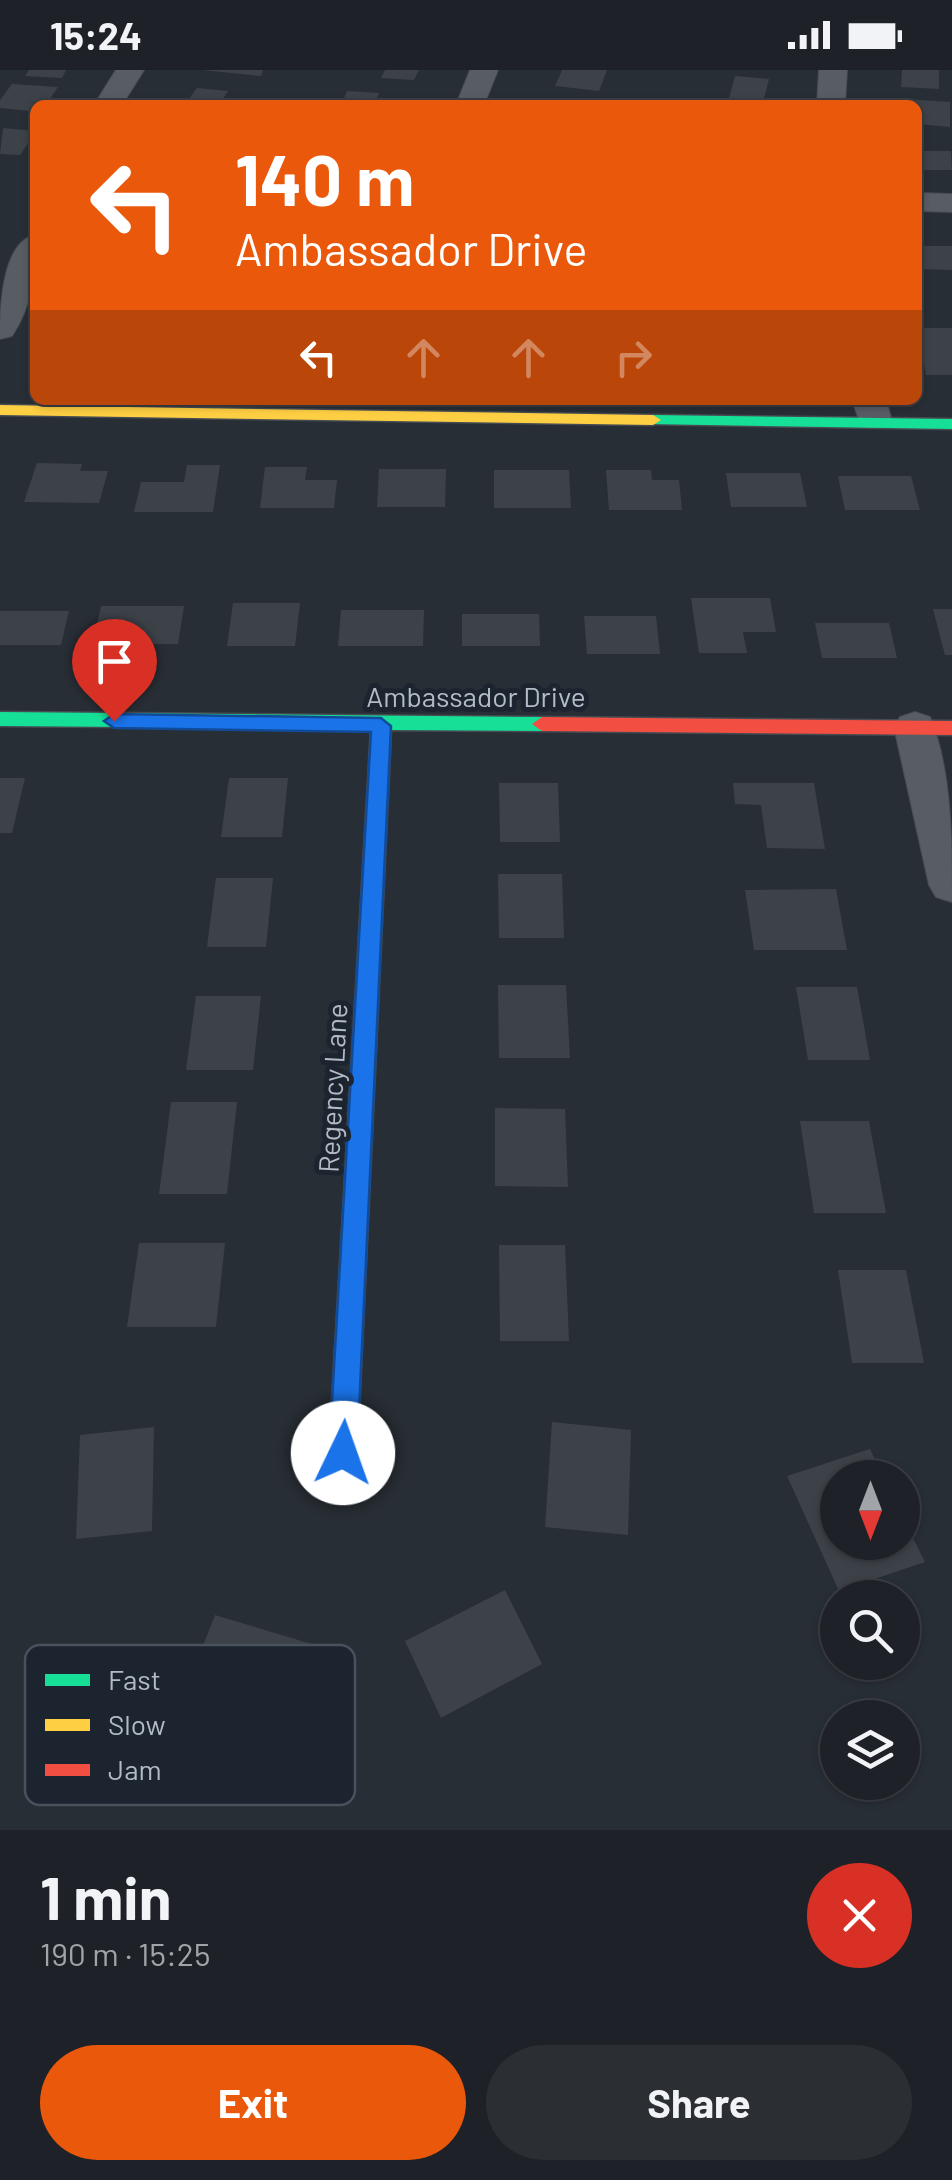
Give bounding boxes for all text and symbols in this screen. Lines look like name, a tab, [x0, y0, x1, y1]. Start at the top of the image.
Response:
text: 15:24	[50, 12, 142, 58]
text: 140 m	[235, 136, 414, 220]
icon: left	[70, 140, 200, 270]
text: Ambassador Drive	[235, 221, 587, 275]
icon: left	[291, 330, 346, 385]
icon: ahead	[396, 330, 451, 385]
icon: ahead	[501, 330, 556, 385]
icon: right	[606, 330, 661, 385]
pin	[72, 619, 157, 722]
icon: arrive	[87, 634, 142, 689]
street label: Ambassador Drive	[366, 679, 586, 713]
street label: Regency Lane	[311, 1002, 353, 1174]
position arrow	[291, 1401, 395, 1505]
north arrow	[820, 1460, 920, 1560]
map controls	[820, 1460, 920, 1800]
button: search	[820, 1580, 920, 1680]
legend	[25, 1645, 355, 1805]
text: Fast	[108, 1662, 161, 1696]
button: layers	[820, 1700, 920, 1800]
text: Slow	[108, 1707, 166, 1741]
text: Jam	[108, 1752, 162, 1786]
text: 1 min	[40, 1860, 171, 1932]
button: close	[807, 1863, 912, 1968]
text: 190 m · 15:25	[40, 1934, 210, 1972]
button: Exit	[40, 2045, 466, 2160]
button: Share	[486, 2045, 912, 2160]

